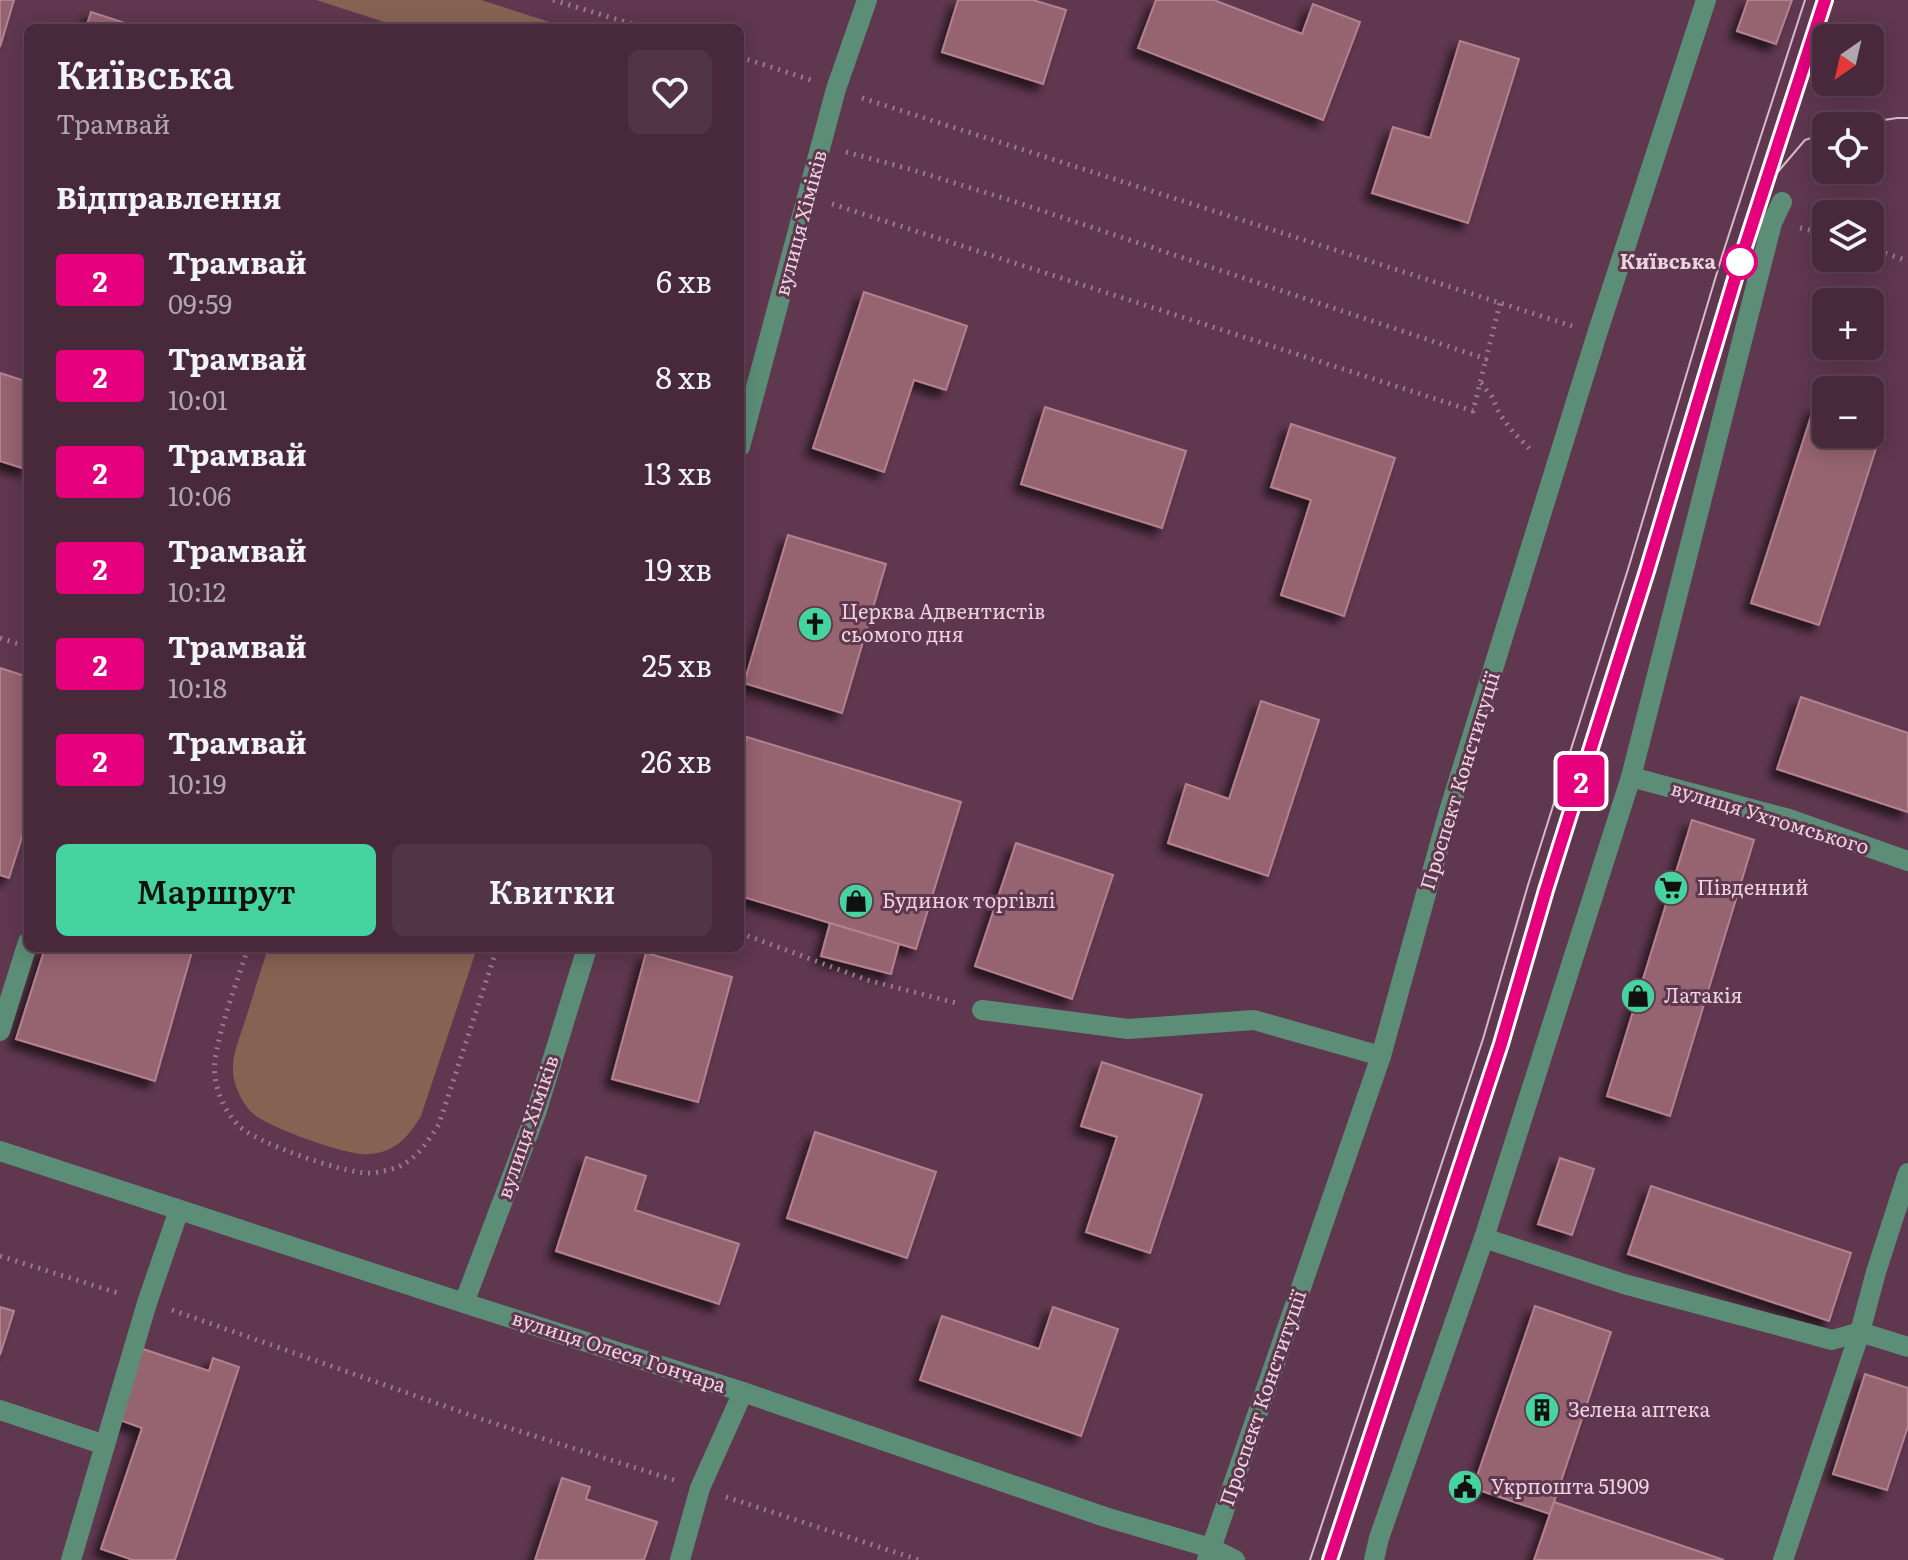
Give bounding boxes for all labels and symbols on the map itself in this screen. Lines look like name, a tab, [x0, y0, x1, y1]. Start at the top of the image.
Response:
north arrow	[1812, 24, 1884, 96]
street label: вулиця Хіміків	[765, 146, 833, 299]
place label: Київська	[1620, 245, 1716, 275]
marker: Київська	[1723, 245, 1757, 279]
place label: Церква Адвентистів сьомого дня	[841, 595, 1045, 648]
church icon: Церква Адвентистів сьомого дня	[796, 605, 834, 643]
street label: Проспект Конституції	[1411, 667, 1506, 893]
line badge: 2	[1555, 755, 1607, 807]
street label: вулиця Ухтомського	[1668, 772, 1873, 861]
supermarket icon: Південний	[1652, 869, 1690, 907]
place label: Південний	[1697, 871, 1809, 901]
shop icon: Будинок торгівлі	[837, 882, 875, 920]
place label: Будинок торгівлі	[882, 884, 1056, 914]
shop icon: Латакія	[1619, 977, 1657, 1015]
place label: Латакія	[1664, 979, 1743, 1009]
street label: вулиця Хіміків	[488, 1051, 565, 1202]
street label: Проспект Конституції	[1210, 1285, 1312, 1509]
street label: вулиця Олеся Гончара	[509, 1301, 731, 1399]
building icon: Зелена аптека	[1523, 1391, 1561, 1429]
place label: Зелена аптека	[1568, 1393, 1710, 1423]
public building icon: Укрпошта 51909	[1446, 1468, 1484, 1506]
place label: Укрпошта 51909	[1491, 1470, 1649, 1500]

